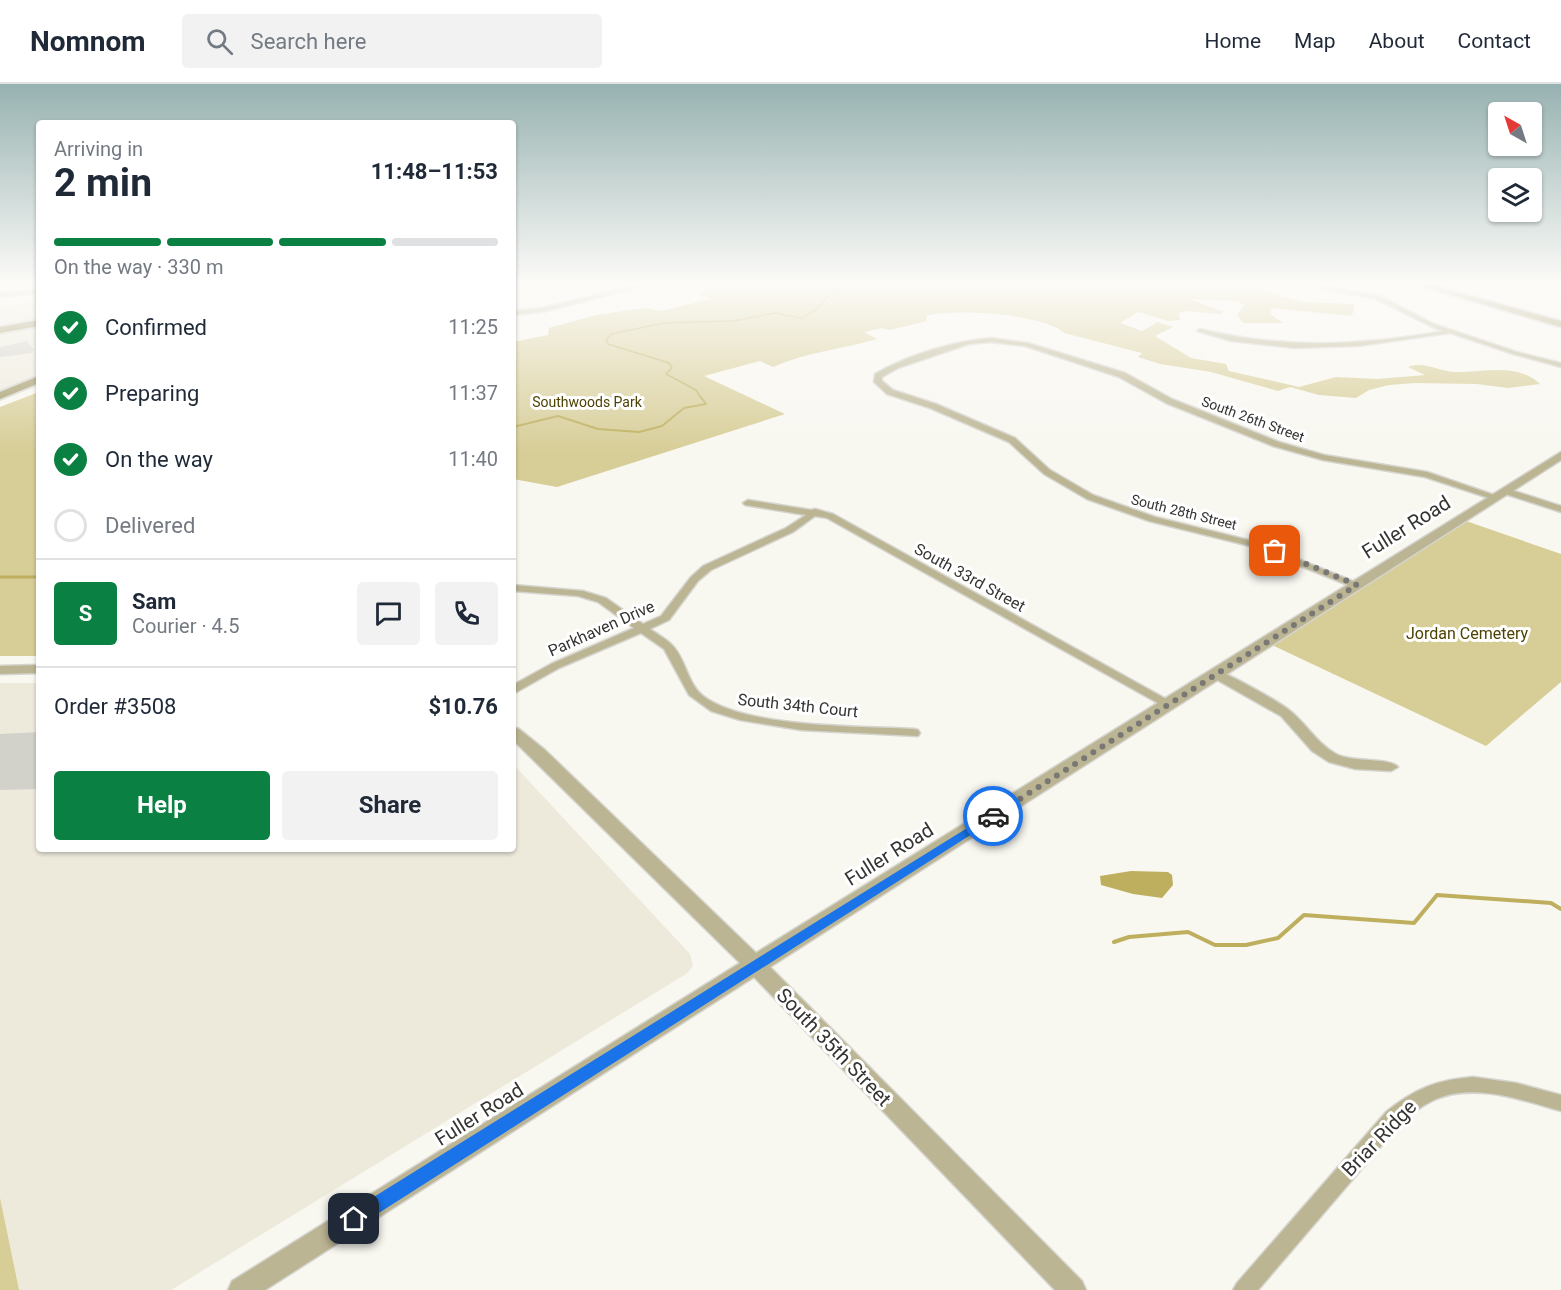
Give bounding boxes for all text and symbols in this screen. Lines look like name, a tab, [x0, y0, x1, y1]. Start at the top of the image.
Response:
search box	[182, 14, 602, 68]
text: Nomnom	[30, 25, 146, 58]
icon: search	[203, 25, 236, 58]
text: Search here	[251, 29, 366, 54]
text: Home	[1205, 29, 1261, 53]
text: Map	[1294, 29, 1336, 53]
text: About	[1369, 29, 1425, 53]
text: Contact	[1458, 29, 1531, 53]
north arrow	[1488, 102, 1542, 156]
map controls	[1488, 102, 1542, 222]
text: Arriving in	[54, 137, 143, 161]
text: 11:48–11:53	[371, 159, 498, 184]
text: 2 min	[54, 160, 152, 206]
button: layers	[1488, 168, 1542, 222]
text: On the way · 330 m	[54, 255, 223, 279]
icon: check	[54, 311, 87, 344]
text: Confirmed	[105, 315, 207, 340]
text: 11:25	[448, 315, 498, 339]
icon: check	[54, 377, 87, 410]
text: Preparing	[105, 381, 199, 406]
text: 11:37	[448, 381, 498, 405]
street label: South 26th Street	[1199, 393, 1307, 445]
park label: Southwoods Park	[532, 394, 643, 410]
icon: check	[54, 443, 87, 476]
text: On the way	[105, 447, 213, 472]
text: 11:40	[448, 447, 498, 471]
street label: Fuller Road	[1357, 490, 1455, 564]
street label: South 28th Street	[1130, 491, 1239, 533]
text: Delivered	[105, 513, 195, 538]
pin	[1249, 525, 1300, 576]
icon: bag	[1258, 534, 1291, 567]
street label: South 33rd Street	[911, 539, 1029, 616]
button: chat	[357, 582, 420, 645]
button: phone	[435, 582, 498, 645]
text: Sam	[132, 589, 176, 614]
street label: Parkhaven Drive	[545, 596, 657, 660]
text: S	[79, 601, 92, 626]
text: Courier · 4.5	[132, 614, 239, 638]
park label: Jordan Cemetery	[1406, 624, 1528, 643]
street label: South 34th Court	[737, 690, 859, 721]
text: Order #3508	[54, 694, 176, 719]
text: $10.76	[429, 694, 498, 719]
button: Help	[54, 771, 270, 840]
button: Share	[282, 771, 498, 840]
courier	[963, 786, 1023, 846]
icon: car	[977, 800, 1010, 833]
street label: Fuller Road	[840, 817, 938, 891]
street label: South 35th Street	[772, 983, 896, 1111]
street label: Fuller Road	[430, 1077, 528, 1151]
street label: Briar Ridge	[1337, 1095, 1421, 1181]
pin	[328, 1193, 379, 1244]
icon: home	[337, 1202, 370, 1235]

